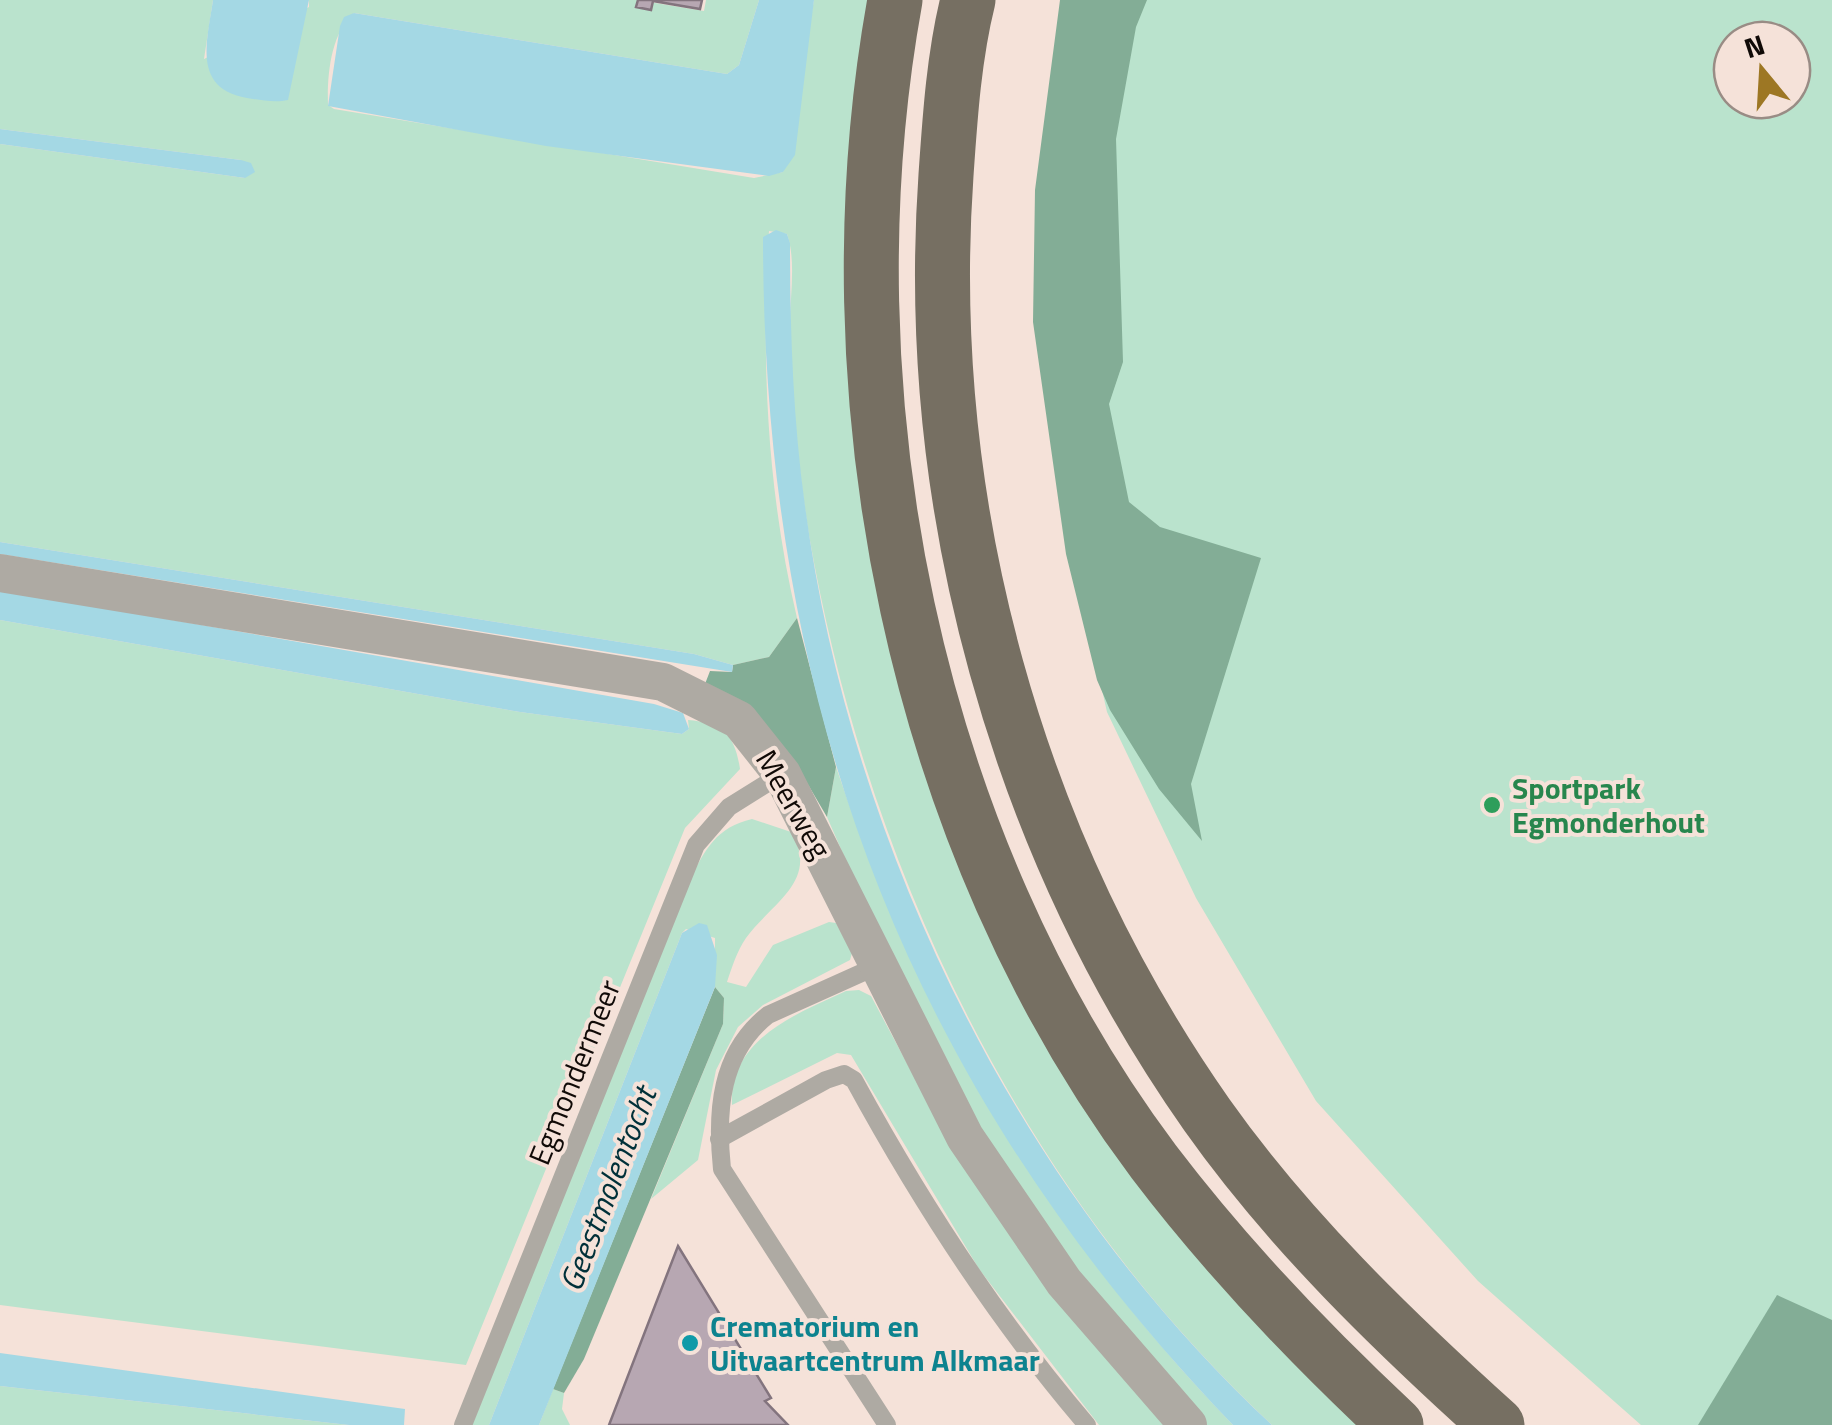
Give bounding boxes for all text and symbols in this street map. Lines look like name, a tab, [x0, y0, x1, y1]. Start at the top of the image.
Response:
north arrow	[1712, 20, 1812, 120]
text: N	[1738, 22, 1770, 69]
street label: Meerweg	[744, 741, 844, 867]
place label: Sportpark Egmonderhout	[1512, 765, 1705, 845]
marker: Sportpark Egmonderhout	[1481, 794, 1503, 816]
street label: Egmondermeer	[516, 973, 632, 1171]
water label: Geestmolentocht	[546, 1077, 669, 1298]
place label: Crematorium en Uitvaartcentrum Alkmaar	[710, 1303, 1040, 1383]
marker: Crematorium en Uitvaartcentrum Alkmaar	[679, 1332, 701, 1354]

